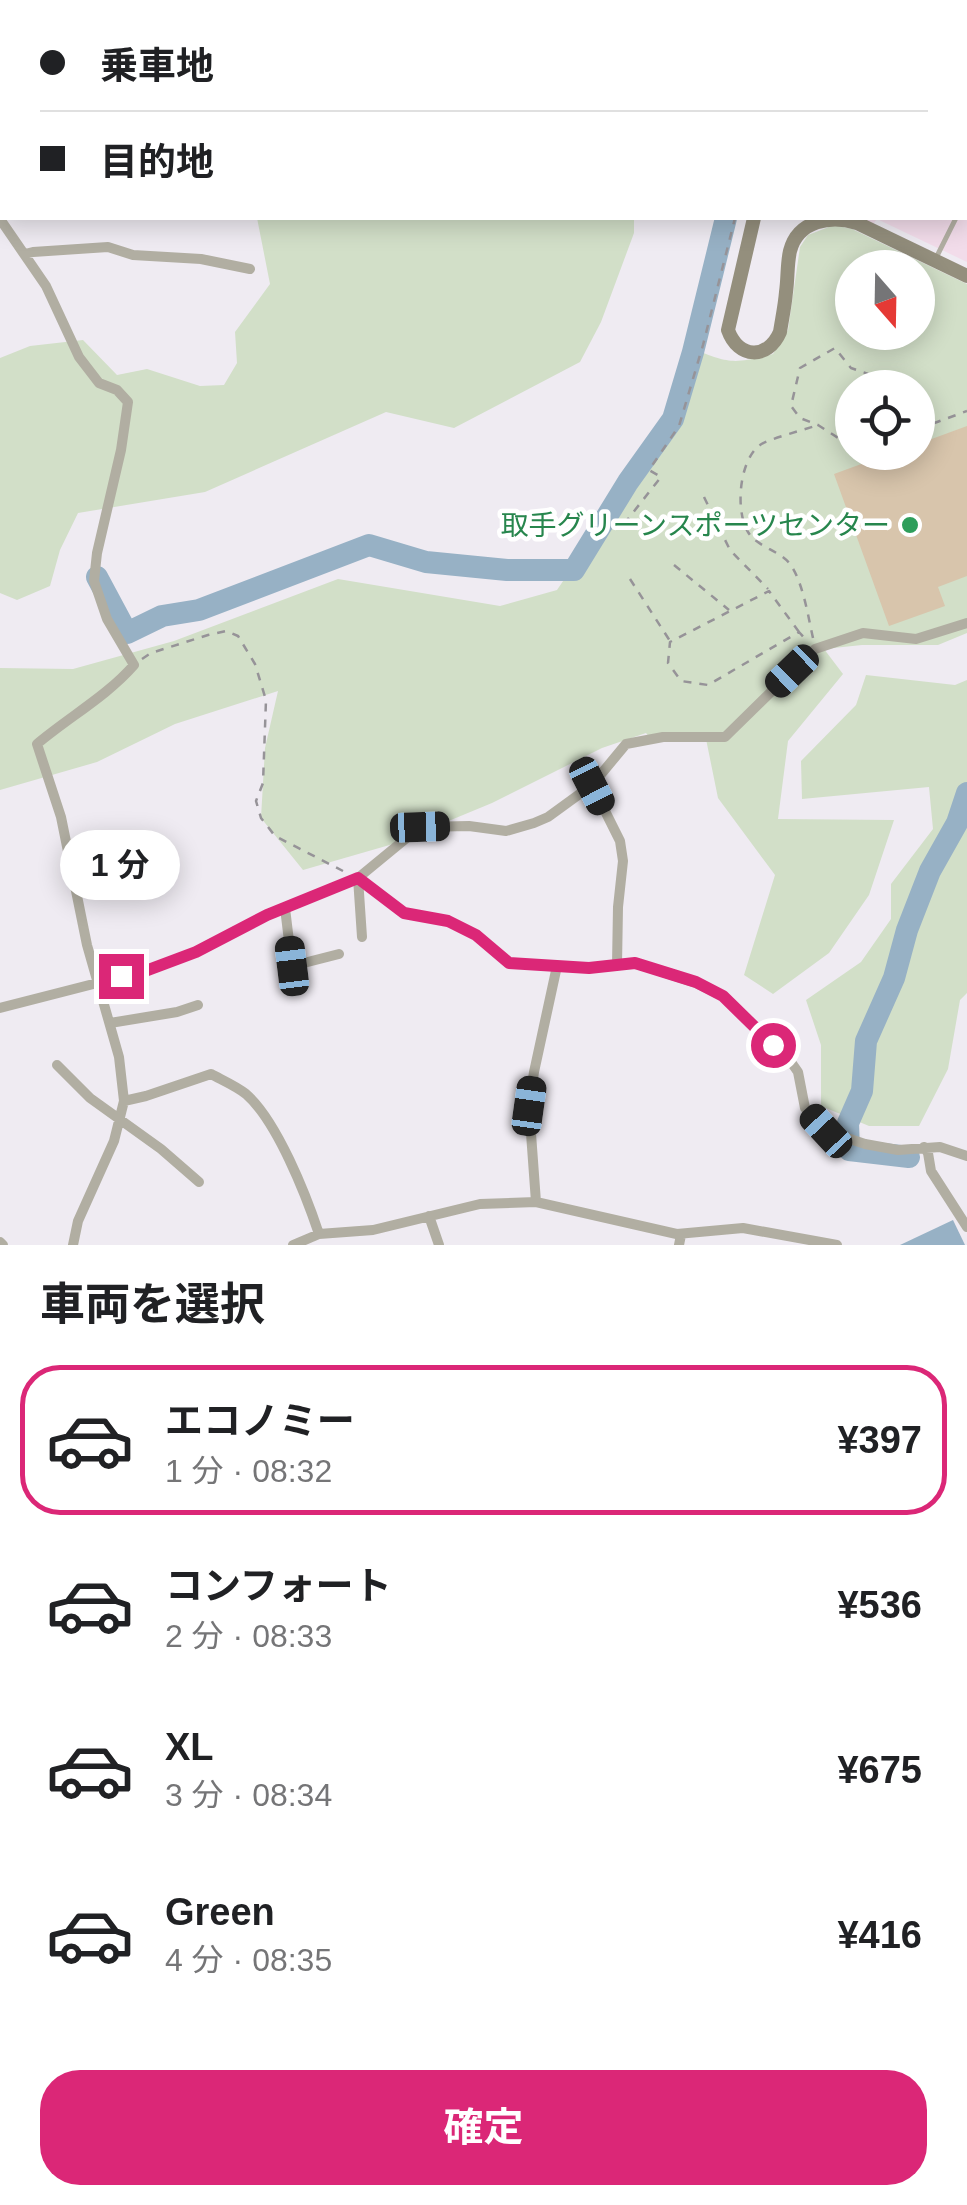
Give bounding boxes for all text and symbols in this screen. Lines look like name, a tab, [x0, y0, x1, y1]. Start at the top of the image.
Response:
text: 乗車地	[100, 45, 214, 87]
text: 目的地	[100, 141, 214, 183]
north arrow	[835, 250, 935, 350]
map controls	[835, 250, 935, 470]
button: locate	[835, 370, 935, 470]
place label: 取手グリーンスポーツセンター	[501, 510, 890, 541]
marker: 取手グリーンスポーツセンター	[899, 514, 921, 536]
car	[760, 639, 824, 703]
car	[565, 752, 619, 820]
car	[389, 811, 451, 843]
callout: 1 分	[61, 831, 181, 901]
text: 1 分	[91, 847, 149, 883]
car	[273, 934, 311, 998]
route end	[99, 954, 144, 999]
route start	[751, 1023, 796, 1068]
car	[510, 1074, 548, 1138]
car	[795, 1099, 857, 1163]
text: 車両を選択	[40, 1279, 265, 1330]
icon: car	[45, 1395, 135, 1485]
text: エコノミー	[165, 1400, 355, 1442]
text: ¥397	[837, 1419, 922, 1461]
text: 1 分 · 08:32	[165, 1453, 332, 1489]
icon: car	[45, 1560, 135, 1650]
text: コンフォート	[165, 1565, 392, 1607]
text: ¥536	[837, 1584, 922, 1626]
text: 2 分 · 08:33	[165, 1618, 332, 1654]
icon: car	[45, 1725, 135, 1815]
text: XL	[165, 1726, 214, 1768]
text: ¥675	[837, 1749, 922, 1791]
text: 3 分 · 08:34	[165, 1777, 332, 1813]
icon: car	[45, 1890, 135, 1980]
text: Green	[165, 1891, 275, 1933]
text: ¥416	[837, 1914, 922, 1956]
text: 4 分 · 08:35	[165, 1942, 332, 1978]
button: 確定	[40, 2070, 927, 2185]

